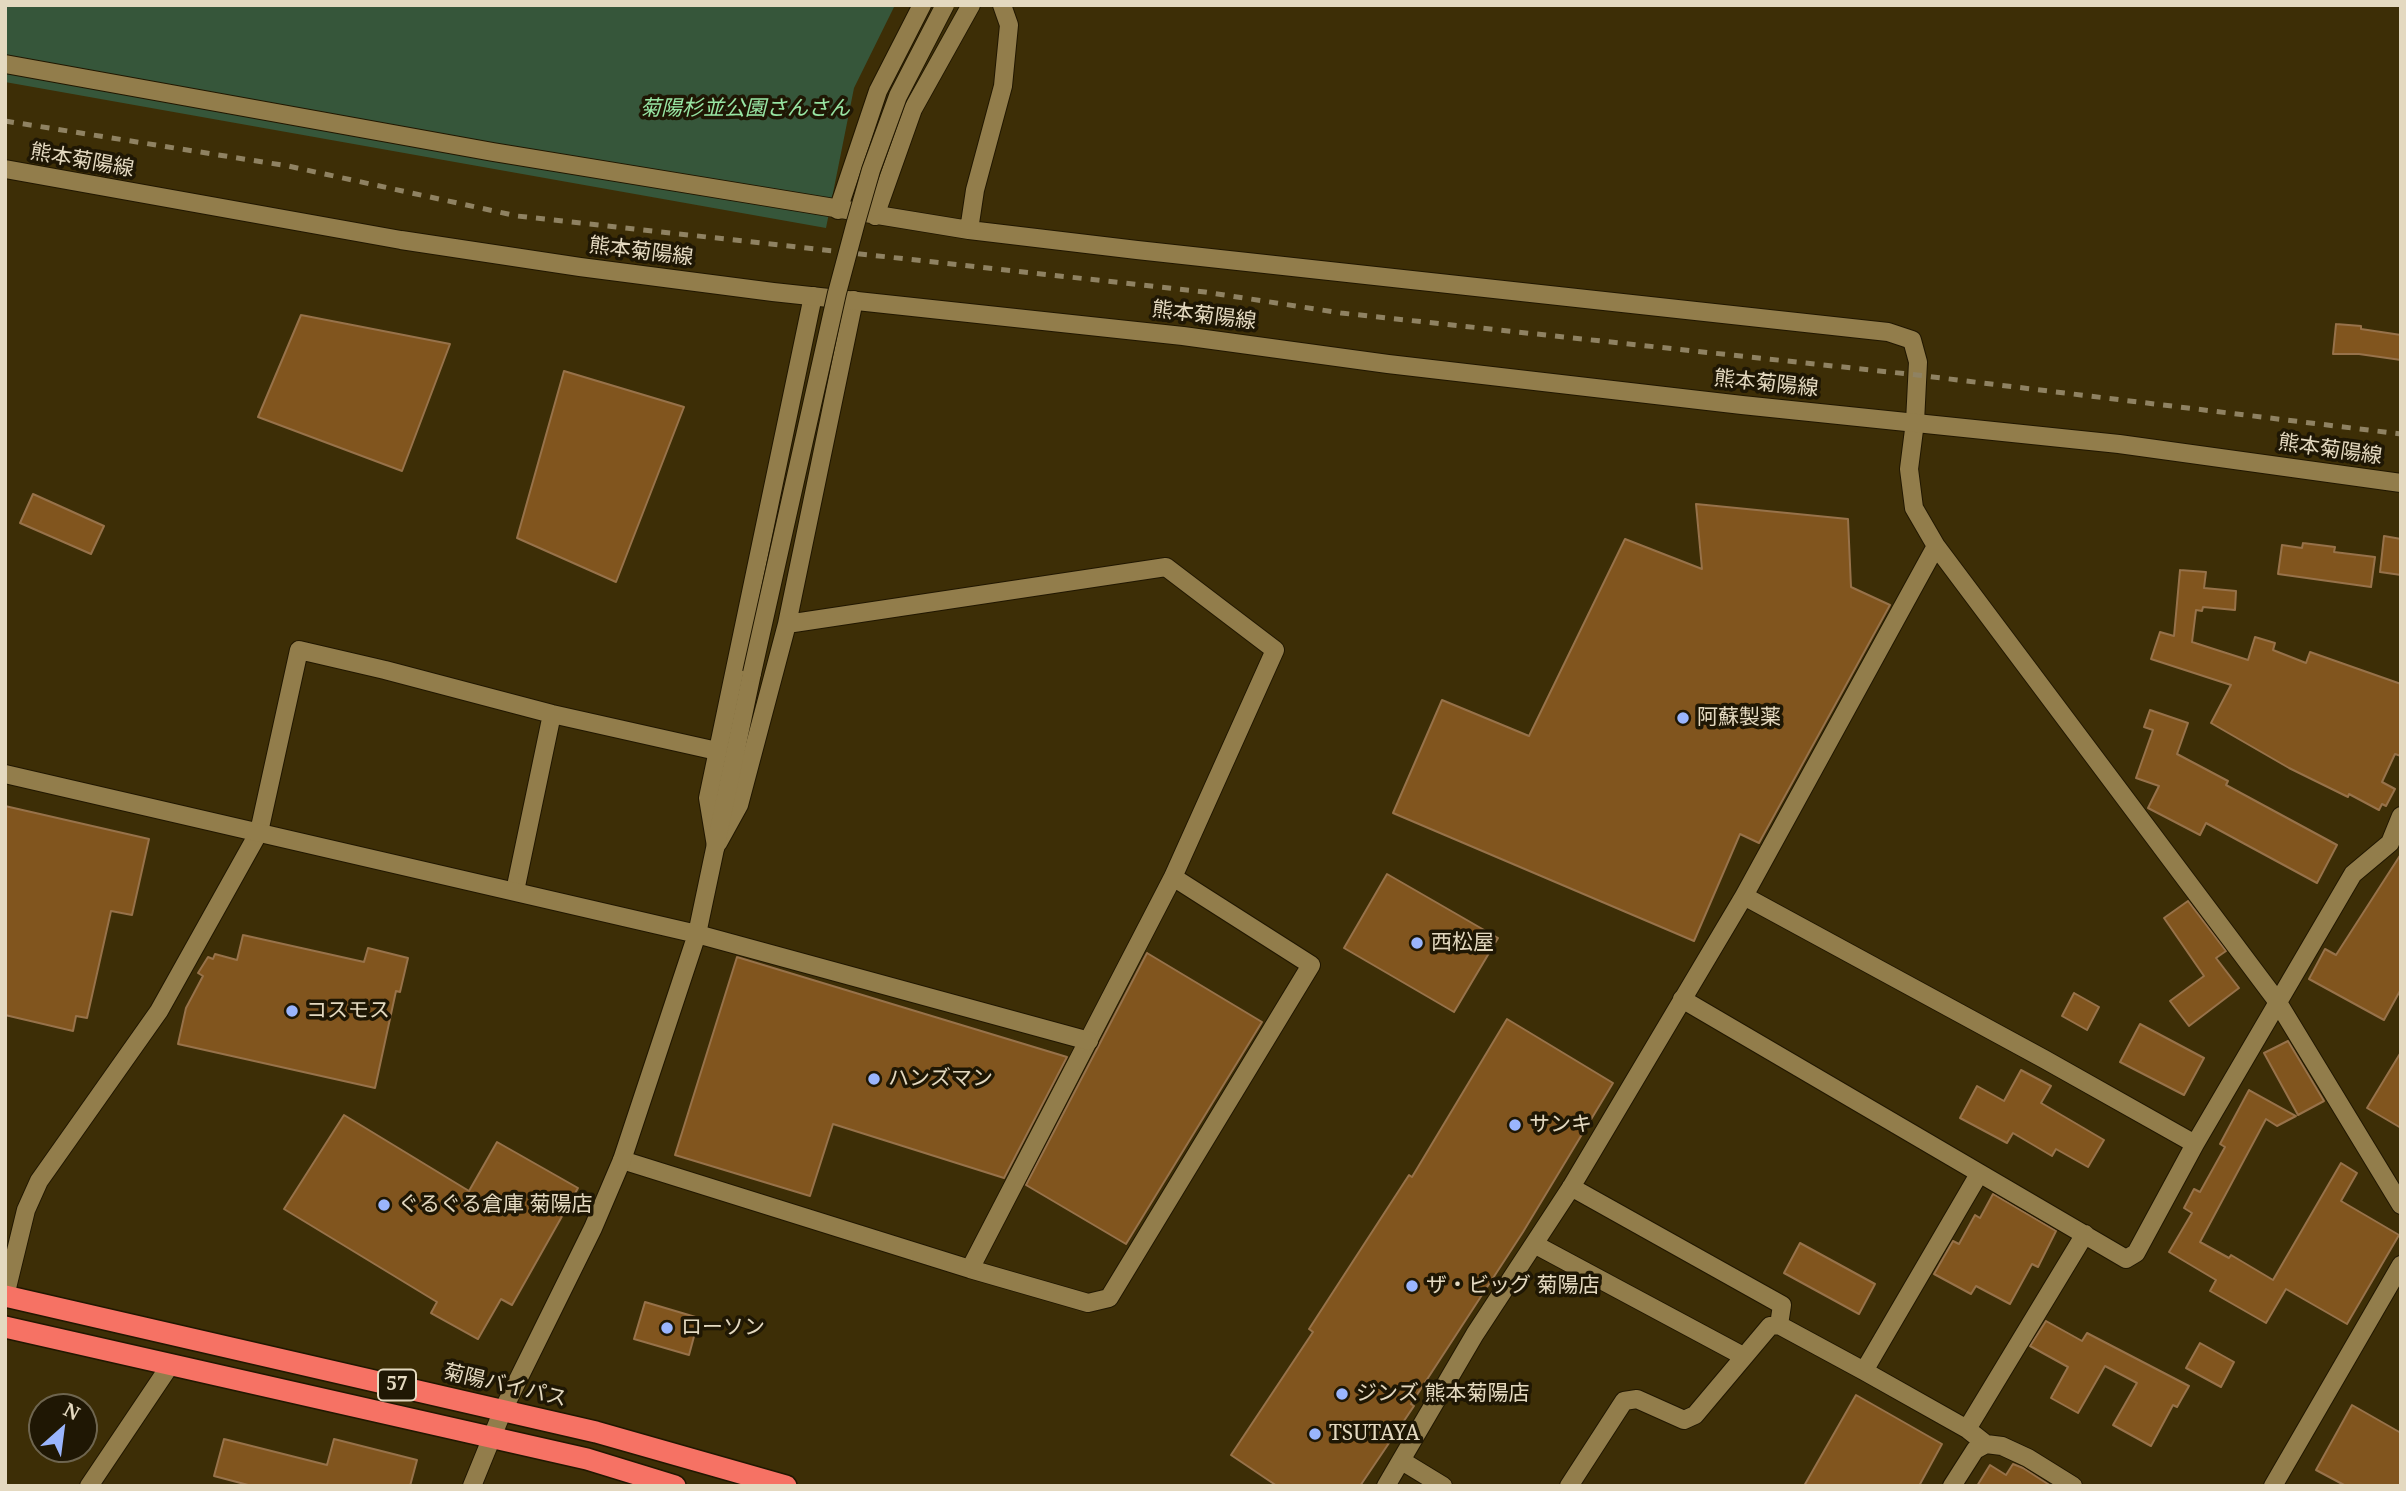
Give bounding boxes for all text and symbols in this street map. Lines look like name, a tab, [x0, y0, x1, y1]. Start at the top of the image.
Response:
park label: 菊陽杉並公園さんさん	[640, 96, 850, 122]
street label: 熊本菊陽線	[28, 139, 136, 183]
street label: 熊本菊陽線	[587, 233, 695, 271]
street label: 熊本菊陽線	[1150, 297, 1258, 335]
street label: 熊本菊陽線	[1712, 366, 1820, 402]
street label: 熊本菊陽線	[2276, 430, 2384, 470]
place label: 阿蘇製薬	[1697, 705, 1781, 731]
marker: 阿蘇製薬	[1675, 710, 1691, 726]
place label: 西松屋	[1431, 930, 1494, 956]
marker: 西松屋	[1409, 935, 1425, 951]
place label: コスモス	[306, 998, 390, 1024]
marker: コスモス	[284, 1003, 300, 1019]
place label: ハンズマン	[888, 1066, 993, 1092]
marker: ハンズマン	[866, 1071, 882, 1087]
place label: サンキ	[1529, 1112, 1592, 1138]
marker: サンキ	[1507, 1117, 1523, 1133]
place label: ぐるぐる倉庫 菊陽店	[398, 1192, 592, 1218]
marker: ぐるぐる倉庫 菊陽店	[376, 1197, 392, 1213]
place label: ザ・ビッグ 菊陽店	[1426, 1273, 1599, 1299]
marker: ザ・ビッグ 菊陽店	[1404, 1278, 1420, 1294]
place label: ローソン	[681, 1315, 765, 1341]
marker: ローソン	[659, 1320, 675, 1336]
street label: 菊陽バイパス	[441, 1360, 569, 1412]
road number: 57	[378, 1370, 416, 1400]
place label: ジンズ 熊本菊陽店	[1356, 1381, 1529, 1407]
marker: ジンズ 熊本菊陽店	[1334, 1386, 1350, 1402]
north arrow	[28, 1393, 98, 1463]
text: N	[59, 1396, 85, 1426]
place label: TSUTAYA	[1329, 1421, 1420, 1447]
marker: TSUTAYA	[1307, 1426, 1323, 1442]

